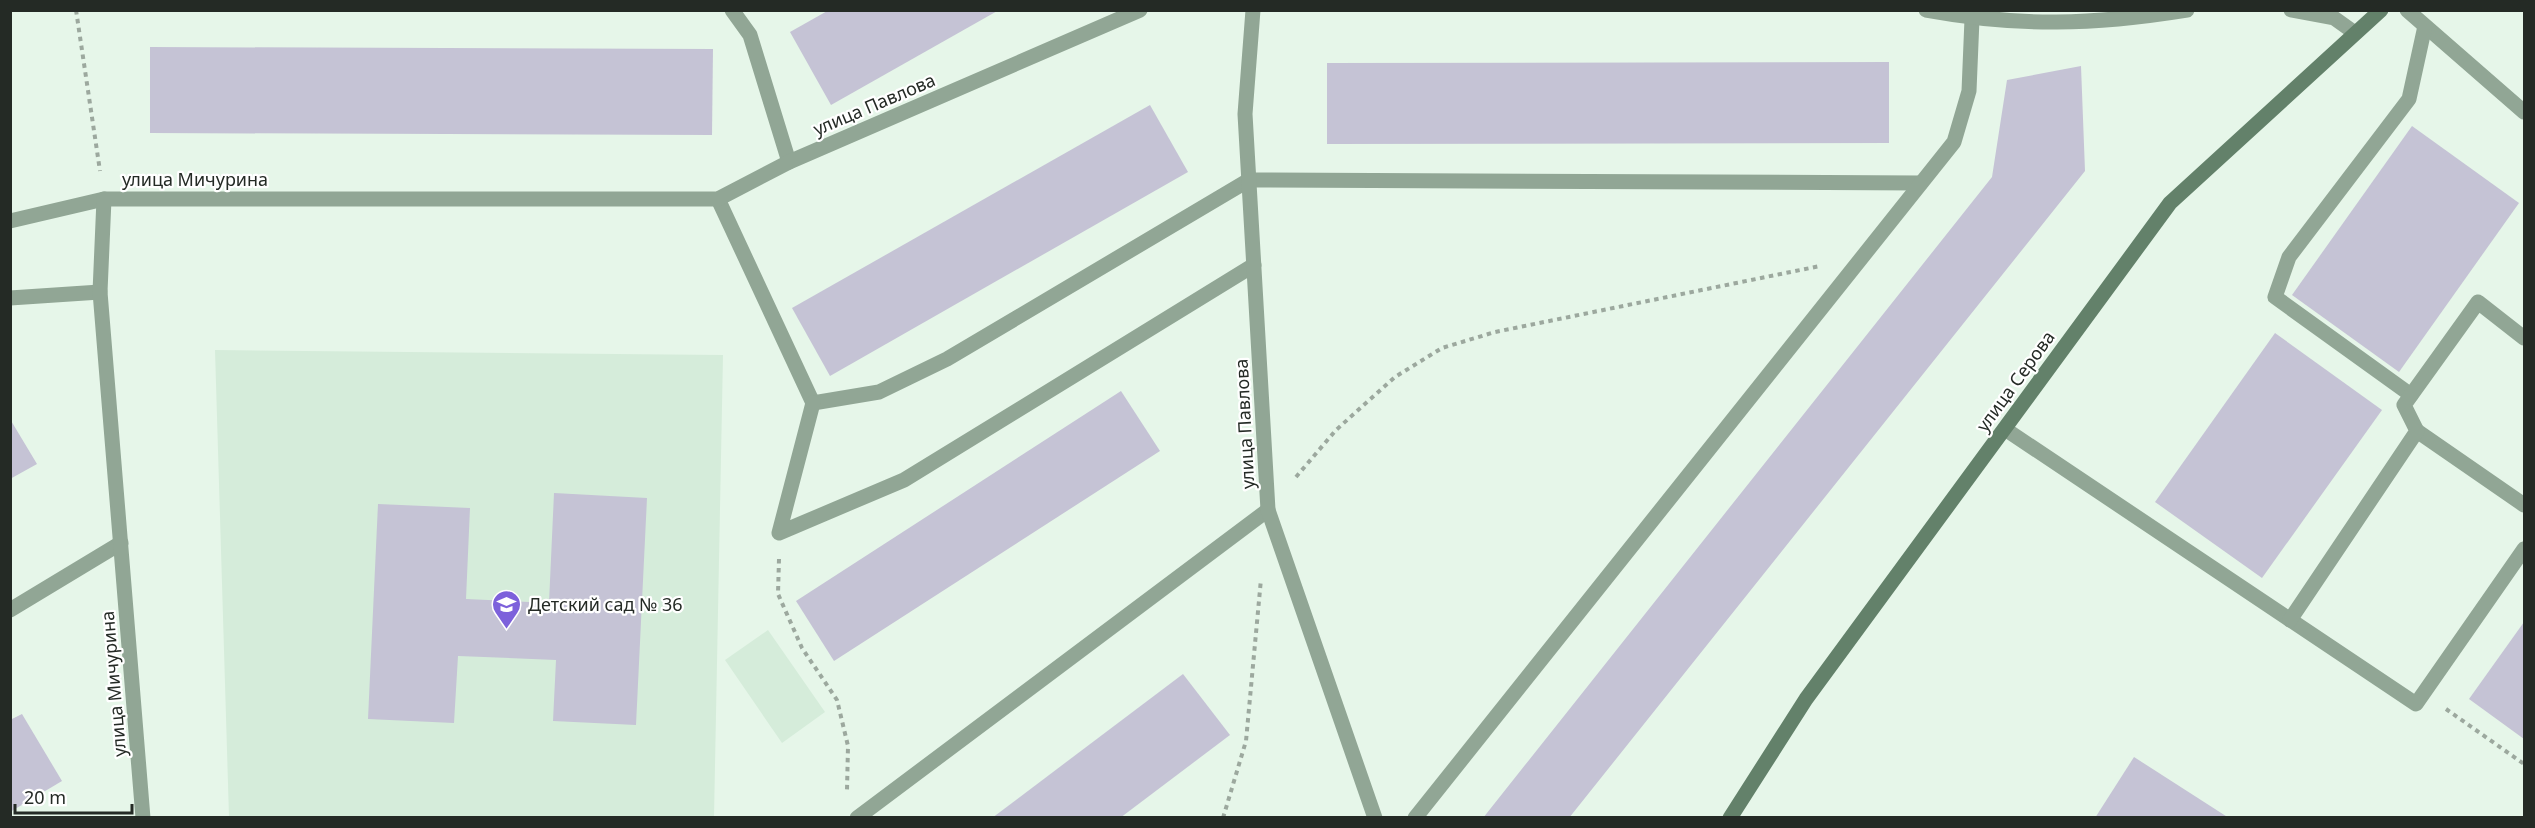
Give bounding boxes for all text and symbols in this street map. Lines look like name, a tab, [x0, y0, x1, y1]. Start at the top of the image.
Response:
street label: улица Павлова	[809, 67, 939, 141]
street label: улица Мичурина	[122, 167, 268, 191]
street label: улица Серова	[1970, 326, 2060, 436]
street label: улица Павлова	[1229, 358, 1259, 490]
school or university icon: Детский сад № 36	[491, 588, 523, 630]
place label: Детский сад № 36	[528, 592, 683, 616]
street label: улица Мичурина	[95, 610, 131, 758]
scale bar	[15, 777, 132, 815]
text: 20 m	[24, 785, 66, 809]

